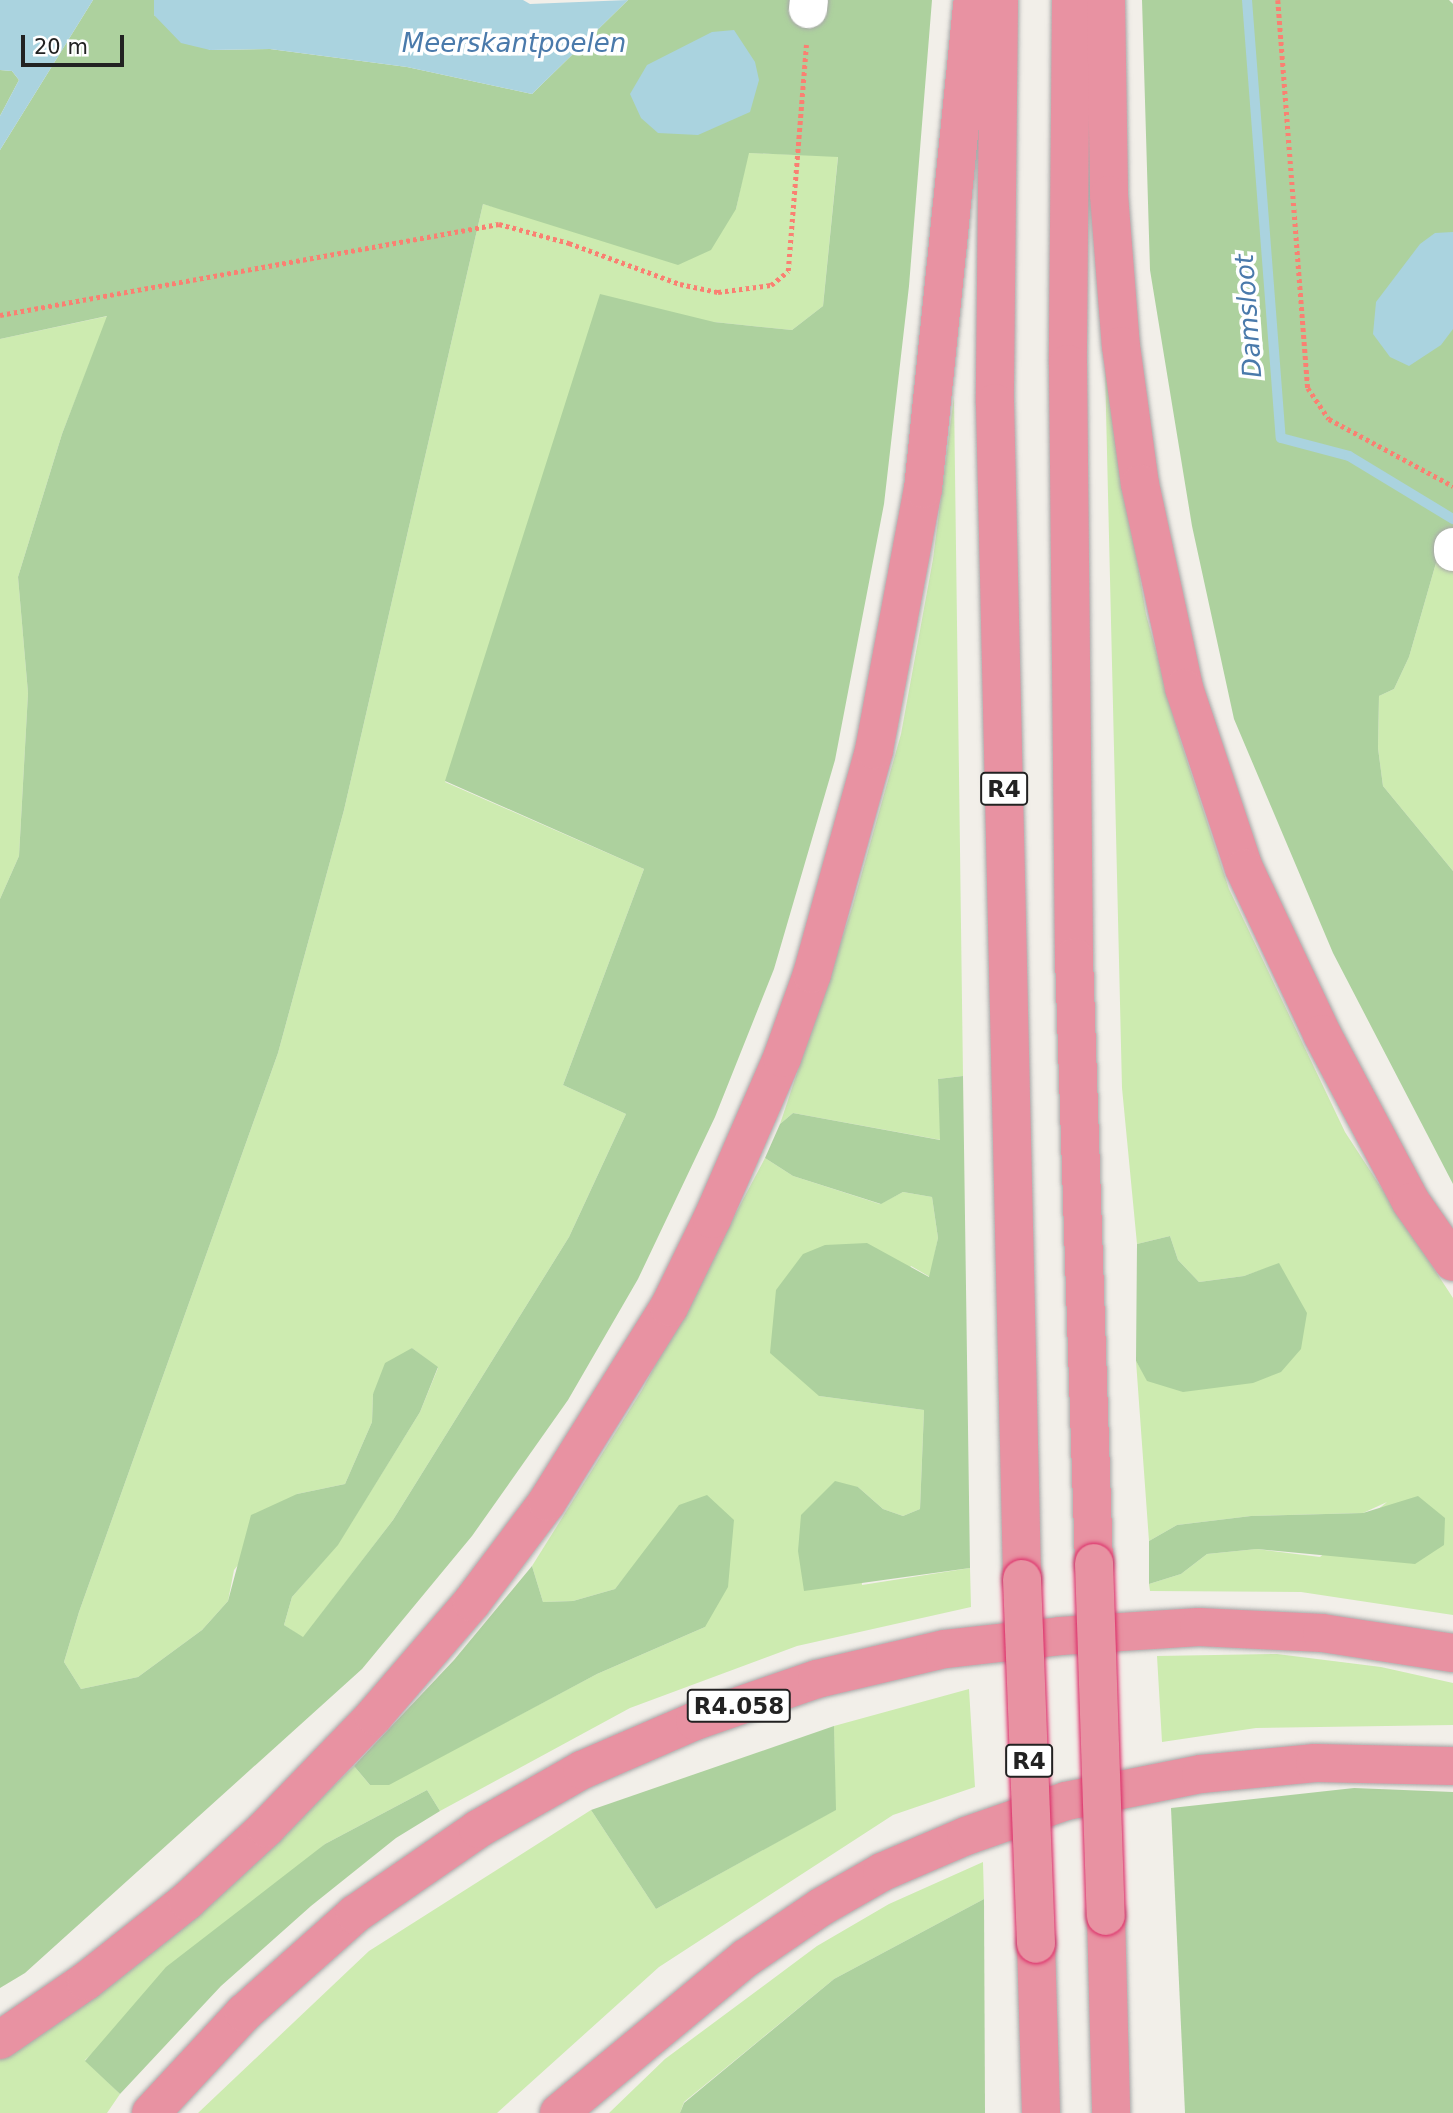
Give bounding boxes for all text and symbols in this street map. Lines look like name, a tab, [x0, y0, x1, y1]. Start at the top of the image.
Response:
scale bar	[24, 21, 128, 65]
water label: Meerskantpoelen	[402, 28, 626, 60]
text: 20 m	[34, 35, 88, 59]
water label: Damsloot	[1229, 253, 1269, 379]
road number: R4	[979, 769, 1028, 808]
road number: R4.058	[686, 1686, 792, 1726]
road number: R4	[1004, 1742, 1054, 1780]

